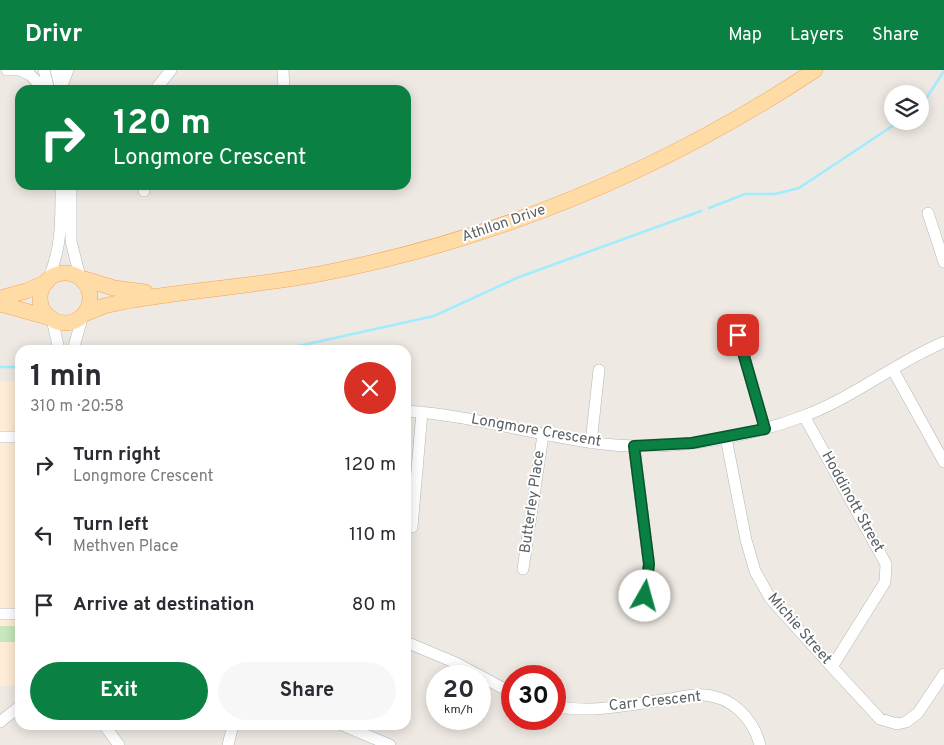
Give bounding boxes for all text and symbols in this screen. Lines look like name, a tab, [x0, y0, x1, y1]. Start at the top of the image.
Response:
text: Drivr	[25, 20, 82, 50]
text: Map	[728, 24, 762, 47]
text: Layers	[790, 24, 844, 47]
text: Share	[872, 24, 919, 47]
map controls	[884, 85, 929, 130]
button: layers	[884, 85, 929, 130]
text: 120 m	[113, 102, 211, 146]
icon: right	[30, 105, 95, 170]
text: Longmore Crescent	[113, 145, 306, 172]
street label: Athllon Drive	[460, 201, 548, 247]
pin	[717, 314, 759, 356]
icon: arrive	[724, 321, 752, 349]
text: 1 min	[30, 359, 102, 396]
button: close	[344, 362, 396, 414]
text: 310 m · 20:58	[30, 397, 124, 417]
street label: Longmore Crescent	[469, 410, 603, 452]
text: Turn right	[73, 443, 161, 467]
street label: Hoddinott Street	[816, 448, 888, 556]
street label: Butterley Place	[516, 449, 550, 555]
icon: right	[30, 451, 58, 479]
text: 120 m	[345, 453, 396, 477]
text: Longmore Crescent	[73, 467, 214, 487]
text: Turn left	[73, 513, 149, 537]
icon: left	[30, 521, 58, 549]
text: 110 m	[349, 523, 396, 547]
text: Methven Place	[73, 537, 178, 557]
position arrow	[618, 569, 670, 621]
street label: Michie Street	[763, 589, 835, 669]
icon: arrive	[30, 591, 58, 619]
text: Arrive at destination	[73, 593, 254, 617]
text: 80 m	[352, 593, 396, 617]
button: Exit	[30, 662, 208, 720]
button: Share	[218, 662, 396, 720]
speed limit sign: 30	[501, 665, 566, 730]
text: 20	[443, 675, 474, 707]
street label: Carr Crescent	[608, 688, 702, 716]
text: km/h	[444, 702, 473, 718]

